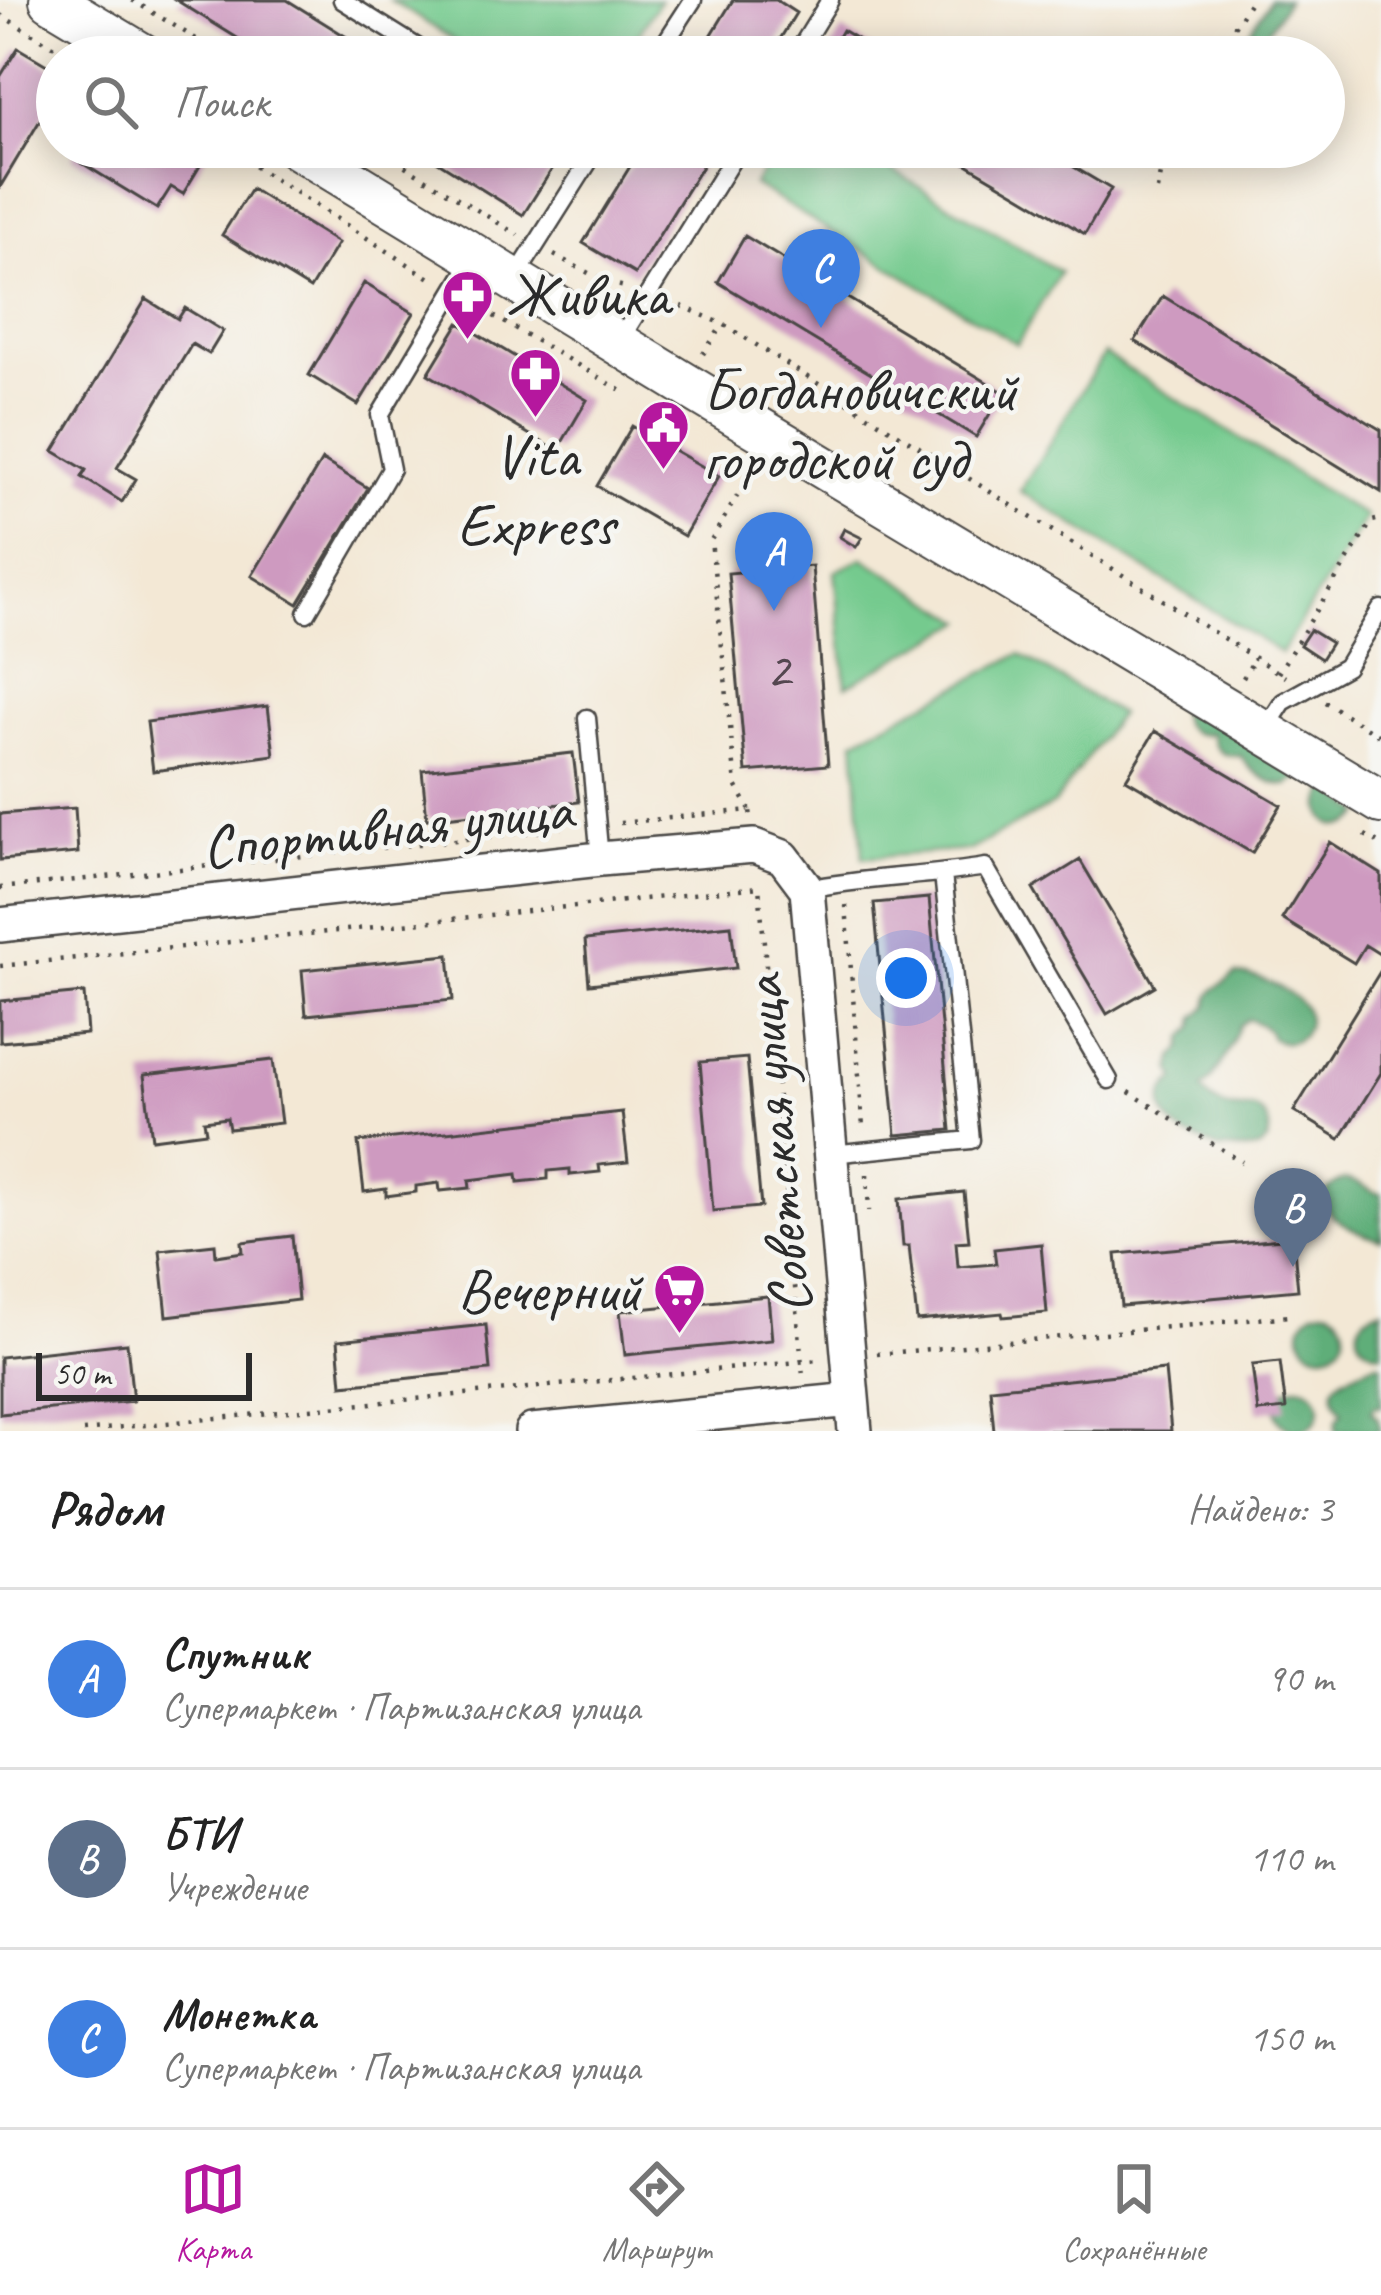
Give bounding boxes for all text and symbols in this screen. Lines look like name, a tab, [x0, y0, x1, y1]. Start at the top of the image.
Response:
search box	[36, 36, 1345, 168]
icon: search	[78, 69, 144, 135]
text: Поиск	[174, 74, 269, 131]
pin: C	[782, 229, 860, 328]
place label: Живика	[506, 257, 674, 333]
pharmacy icon: Живика	[439, 267, 495, 341]
pharmacy icon: Vita Express	[508, 345, 564, 419]
place label: Богдановичский городской суд	[703, 352, 1020, 497]
public building icon: Богдановичский городской суд	[636, 397, 692, 471]
place label: Vita Express	[457, 418, 619, 563]
pin: A	[735, 512, 813, 611]
house number: 2	[766, 635, 794, 703]
street label: Спортивная улица	[198, 770, 579, 885]
your location	[876, 948, 936, 1008]
street label: Советская улица	[723, 969, 829, 1317]
pin: B	[1254, 1168, 1332, 1267]
place label: Вечерний	[458, 1252, 644, 1328]
supermarket icon: Вечерний	[652, 1262, 708, 1336]
scale bar	[36, 1347, 252, 1400]
text: 50 m	[54, 1353, 110, 1395]
text: Рядом	[48, 1477, 162, 1541]
text: Найдено: 3	[1188, 1485, 1333, 1534]
text: Спутник	[162, 1626, 307, 1683]
text: A	[77, 1654, 97, 1703]
text: 90 m	[1267, 1654, 1333, 1703]
text: Супермаркет · Партизанская улица	[162, 1683, 640, 1732]
text: БТИ	[162, 1806, 236, 1863]
text: B	[77, 1834, 97, 1883]
text: 110 m	[1249, 1834, 1333, 1883]
text: Учреждение	[162, 1863, 307, 1912]
text: Монетка	[162, 1986, 315, 2043]
text: C	[78, 2014, 96, 2063]
text: 150 m	[1249, 2014, 1333, 2063]
text: Супермаркет · Партизанская улица	[162, 2043, 640, 2092]
tab: Карта	[176, 2156, 251, 2270]
tab: Маршрут	[602, 2156, 711, 2270]
tab: Сохранённые	[1062, 2156, 1205, 2270]

